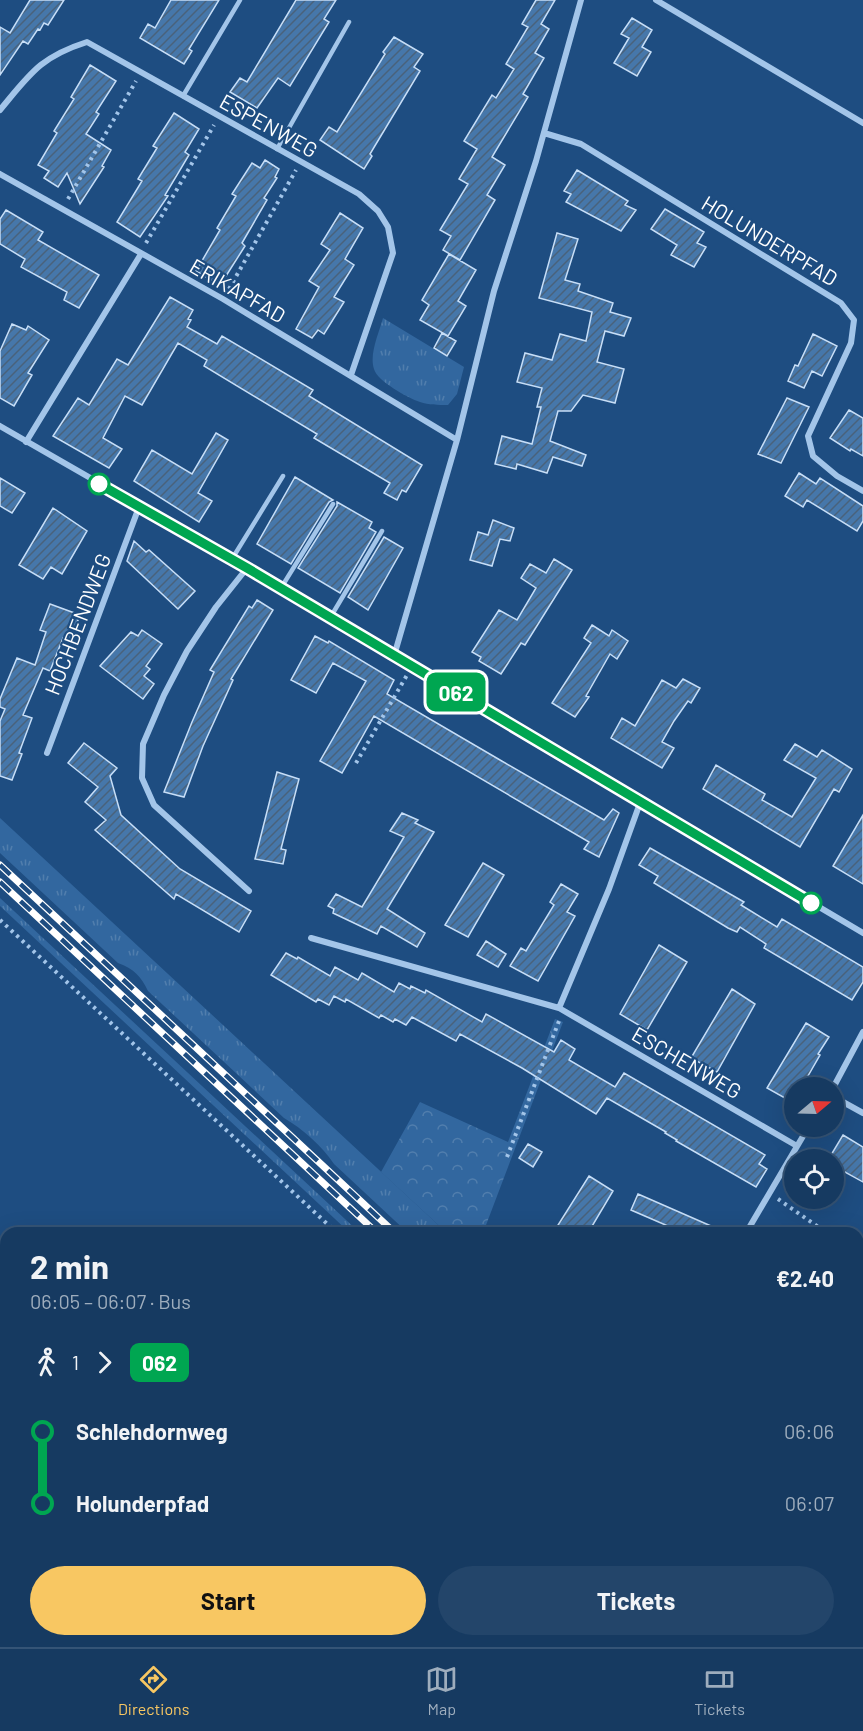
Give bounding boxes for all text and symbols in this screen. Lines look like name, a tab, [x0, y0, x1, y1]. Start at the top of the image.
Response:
street label: ESPENWEG	[216, 88, 322, 162]
street label: HOLUNDERPFAD	[698, 190, 842, 290]
street label: ERIKAPFAD	[186, 253, 290, 327]
unlabelled marker	[88, 473, 110, 495]
street label: HOCHBENDWEG	[39, 550, 115, 698]
line badge: 062	[422, 672, 490, 712]
text: 062	[438, 680, 474, 705]
unlabelled marker	[800, 892, 822, 914]
street label: ESCHENWEG	[628, 1021, 746, 1103]
north arrow	[784, 1077, 844, 1137]
map controls	[784, 1077, 844, 1209]
button: locate	[784, 1149, 844, 1209]
text: 2 min	[30, 1246, 109, 1286]
text: €2.40	[776, 1265, 834, 1291]
text: 06:05 – 06:07 · Bus	[30, 1289, 191, 1313]
icon: walk	[30, 1346, 63, 1379]
icon: forward	[88, 1346, 121, 1379]
text: 1	[72, 1350, 79, 1374]
text: 062	[142, 1350, 177, 1375]
text: Schlehdornweg	[76, 1418, 228, 1444]
text: 06:06	[784, 1419, 834, 1443]
text: Holunderpfad	[76, 1490, 209, 1516]
text: 06:07	[785, 1491, 834, 1515]
button: Start	[30, 1566, 426, 1635]
button: Tickets	[438, 1566, 834, 1635]
tab: Directions	[118, 1663, 189, 1718]
tab: Map	[425, 1663, 458, 1718]
tab: Tickets	[694, 1663, 745, 1718]

